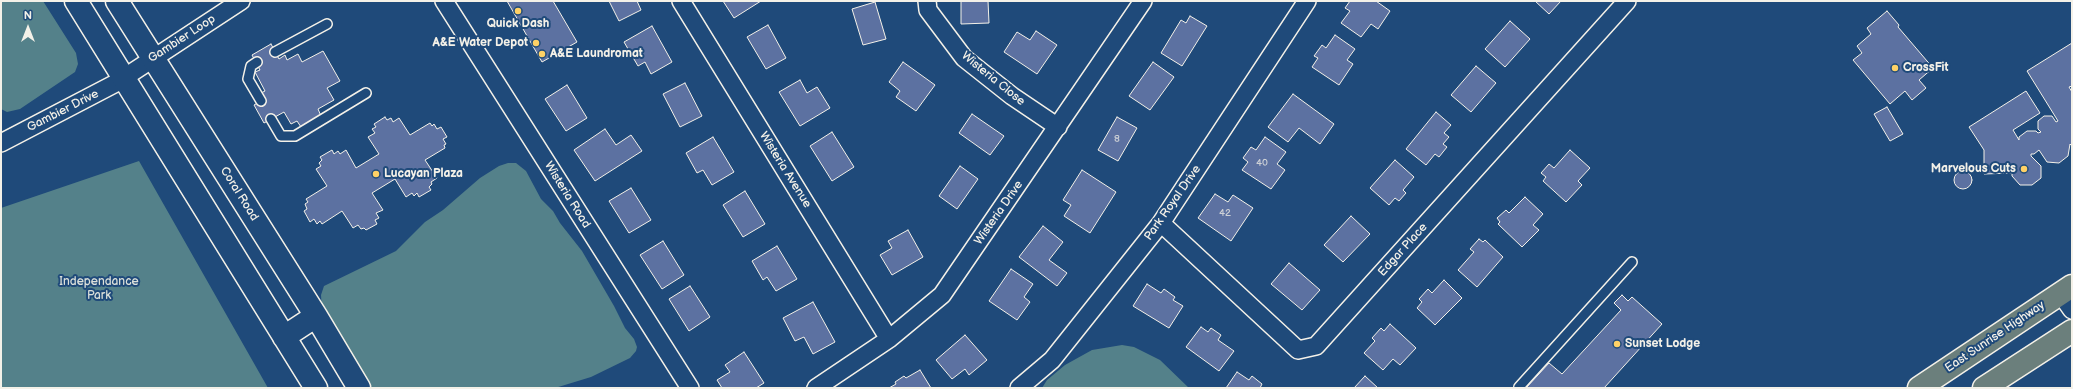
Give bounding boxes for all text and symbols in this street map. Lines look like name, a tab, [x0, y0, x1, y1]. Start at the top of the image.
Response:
marker: Quick Dash	[513, 6, 523, 16]
north arrow	[8, 8, 48, 48]
text: N	[24, 9, 32, 22]
street label: Gambier Loop	[146, 12, 218, 66]
place label: Quick Dash	[487, 17, 549, 31]
place label: A&E Water Depot	[433, 36, 528, 50]
marker: A&E Water Depot	[531, 38, 541, 48]
place label: A&E Laundromat	[550, 47, 643, 61]
marker: A&E Laundromat	[537, 49, 547, 59]
street label: Wisteria Close	[958, 49, 1028, 109]
place label: CrossFit	[1903, 61, 1948, 75]
marker: CrossFit	[1890, 63, 1900, 73]
street label: Gambier Drive	[25, 87, 101, 135]
street label: Wisteria Avenue	[756, 129, 814, 211]
house number: 8	[1114, 133, 1120, 145]
house number: 40	[1256, 157, 1268, 169]
street label: Wisteria Road	[541, 159, 593, 231]
place label: Marvelous Cuts	[1931, 162, 2016, 176]
street label: Park Royal Drive	[1142, 163, 1204, 243]
street label: Coral Road	[217, 164, 261, 224]
marker: Marvelous Cuts	[2019, 164, 2029, 174]
place label: Lucayan Plaza	[384, 167, 463, 181]
marker: Lucayan Plaza	[371, 169, 381, 179]
street label: Wisteria Drive	[972, 178, 1026, 248]
house number: 42	[1219, 207, 1231, 219]
street label: Edgar Place	[1375, 220, 1431, 280]
park label: Independance Park	[59, 275, 139, 303]
street label: East Sunrise Highway	[1943, 298, 2047, 376]
place label: Sunset Lodge	[1625, 337, 1700, 351]
marker: Sunset Lodge	[1612, 339, 1622, 349]

